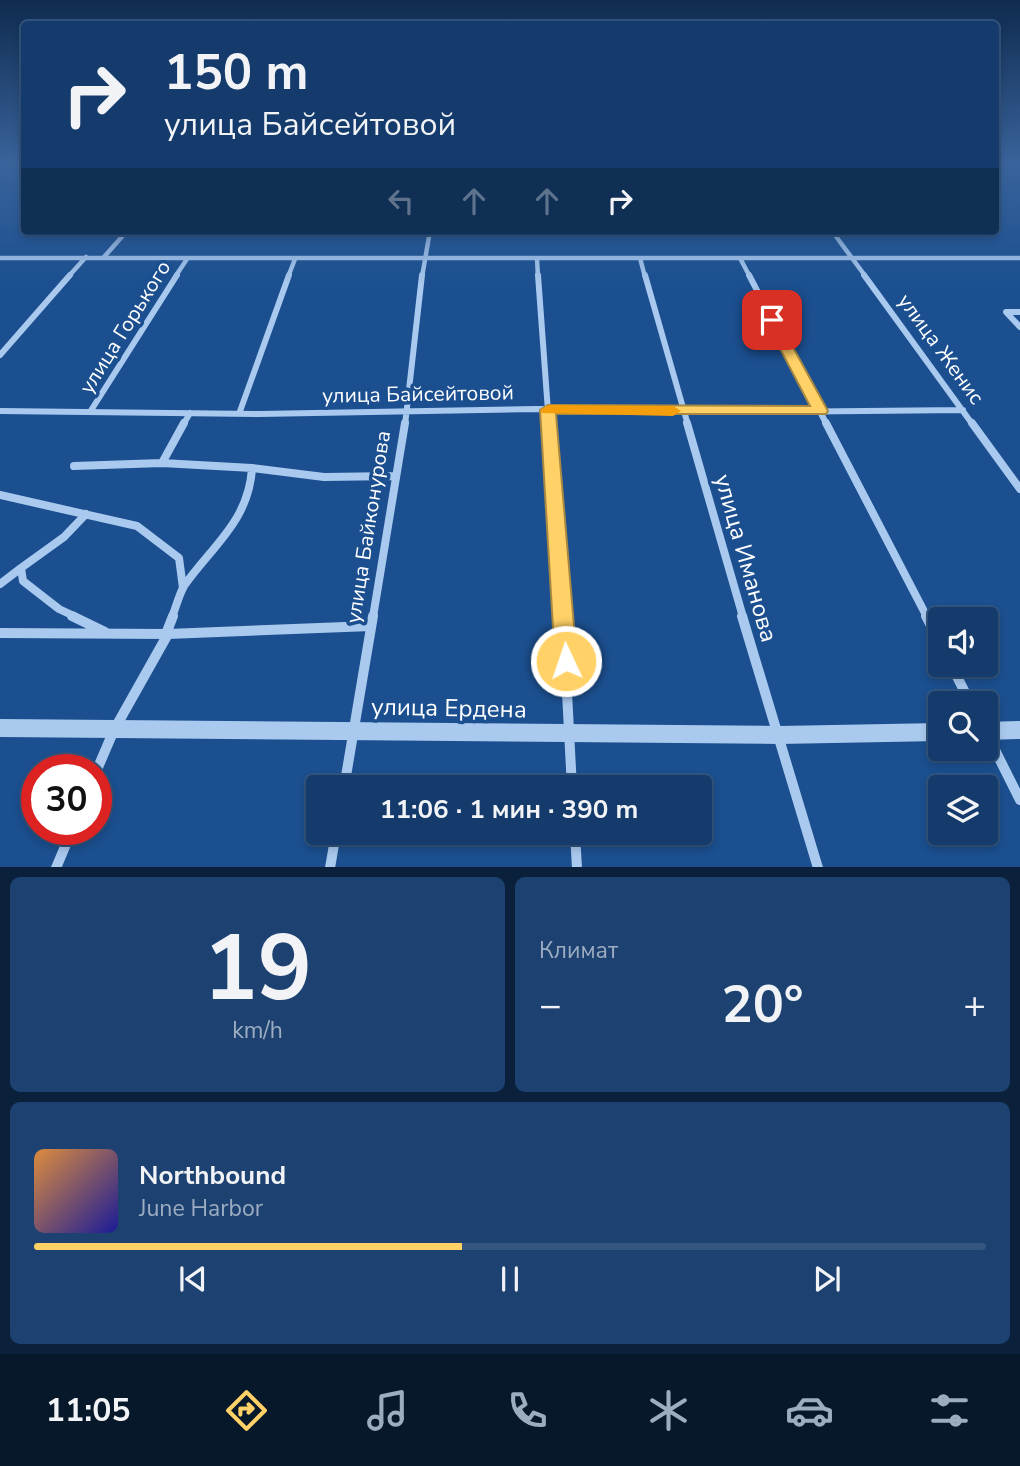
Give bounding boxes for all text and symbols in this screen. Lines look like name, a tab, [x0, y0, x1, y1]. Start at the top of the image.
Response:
text: 150 m	[164, 39, 308, 106]
icon: right	[49, 49, 140, 140]
text: улица Байсейтовой	[164, 103, 456, 146]
icon: left	[382, 182, 420, 220]
icon: ahead	[455, 182, 493, 220]
icon: ahead	[528, 182, 566, 220]
icon: right	[601, 182, 639, 220]
street label: улица Горького	[73, 255, 177, 399]
street label: улица Женис	[891, 288, 991, 410]
pin	[742, 290, 802, 350]
icon: arrive	[753, 301, 791, 339]
street label: улица Байсейтовой	[322, 378, 514, 410]
street label: улица Байконурова	[339, 429, 397, 625]
street label: улица Иманова	[707, 470, 785, 646]
map controls	[928, 607, 998, 845]
button: sound	[928, 607, 998, 677]
position arrow	[529, 624, 603, 698]
street label: улица Ердена	[371, 691, 527, 725]
button: search	[928, 691, 998, 761]
speed limit sign: 30	[21, 754, 112, 845]
button: layers	[928, 775, 998, 845]
text: 11:06 · 1 мин · 390 m	[380, 792, 638, 827]
text: 19	[203, 907, 312, 1031]
text: Климат	[539, 935, 618, 966]
text: 20°	[721, 969, 804, 1040]
text: −	[539, 980, 562, 1031]
text: +	[963, 980, 986, 1031]
text: km/h	[232, 1015, 283, 1046]
text: Northbound	[139, 1158, 286, 1193]
text: June Harbor	[139, 1193, 263, 1224]
icon: previous	[174, 1260, 212, 1298]
icon: pause	[491, 1260, 529, 1298]
icon: next	[808, 1260, 846, 1298]
icon: directions	[222, 1386, 271, 1435]
icon: music	[363, 1386, 412, 1435]
icon: phone	[503, 1386, 552, 1435]
icon: climate	[644, 1386, 693, 1435]
icon: car	[785, 1386, 834, 1435]
icon: filters	[925, 1386, 974, 1435]
text: 11:05	[46, 1389, 131, 1432]

